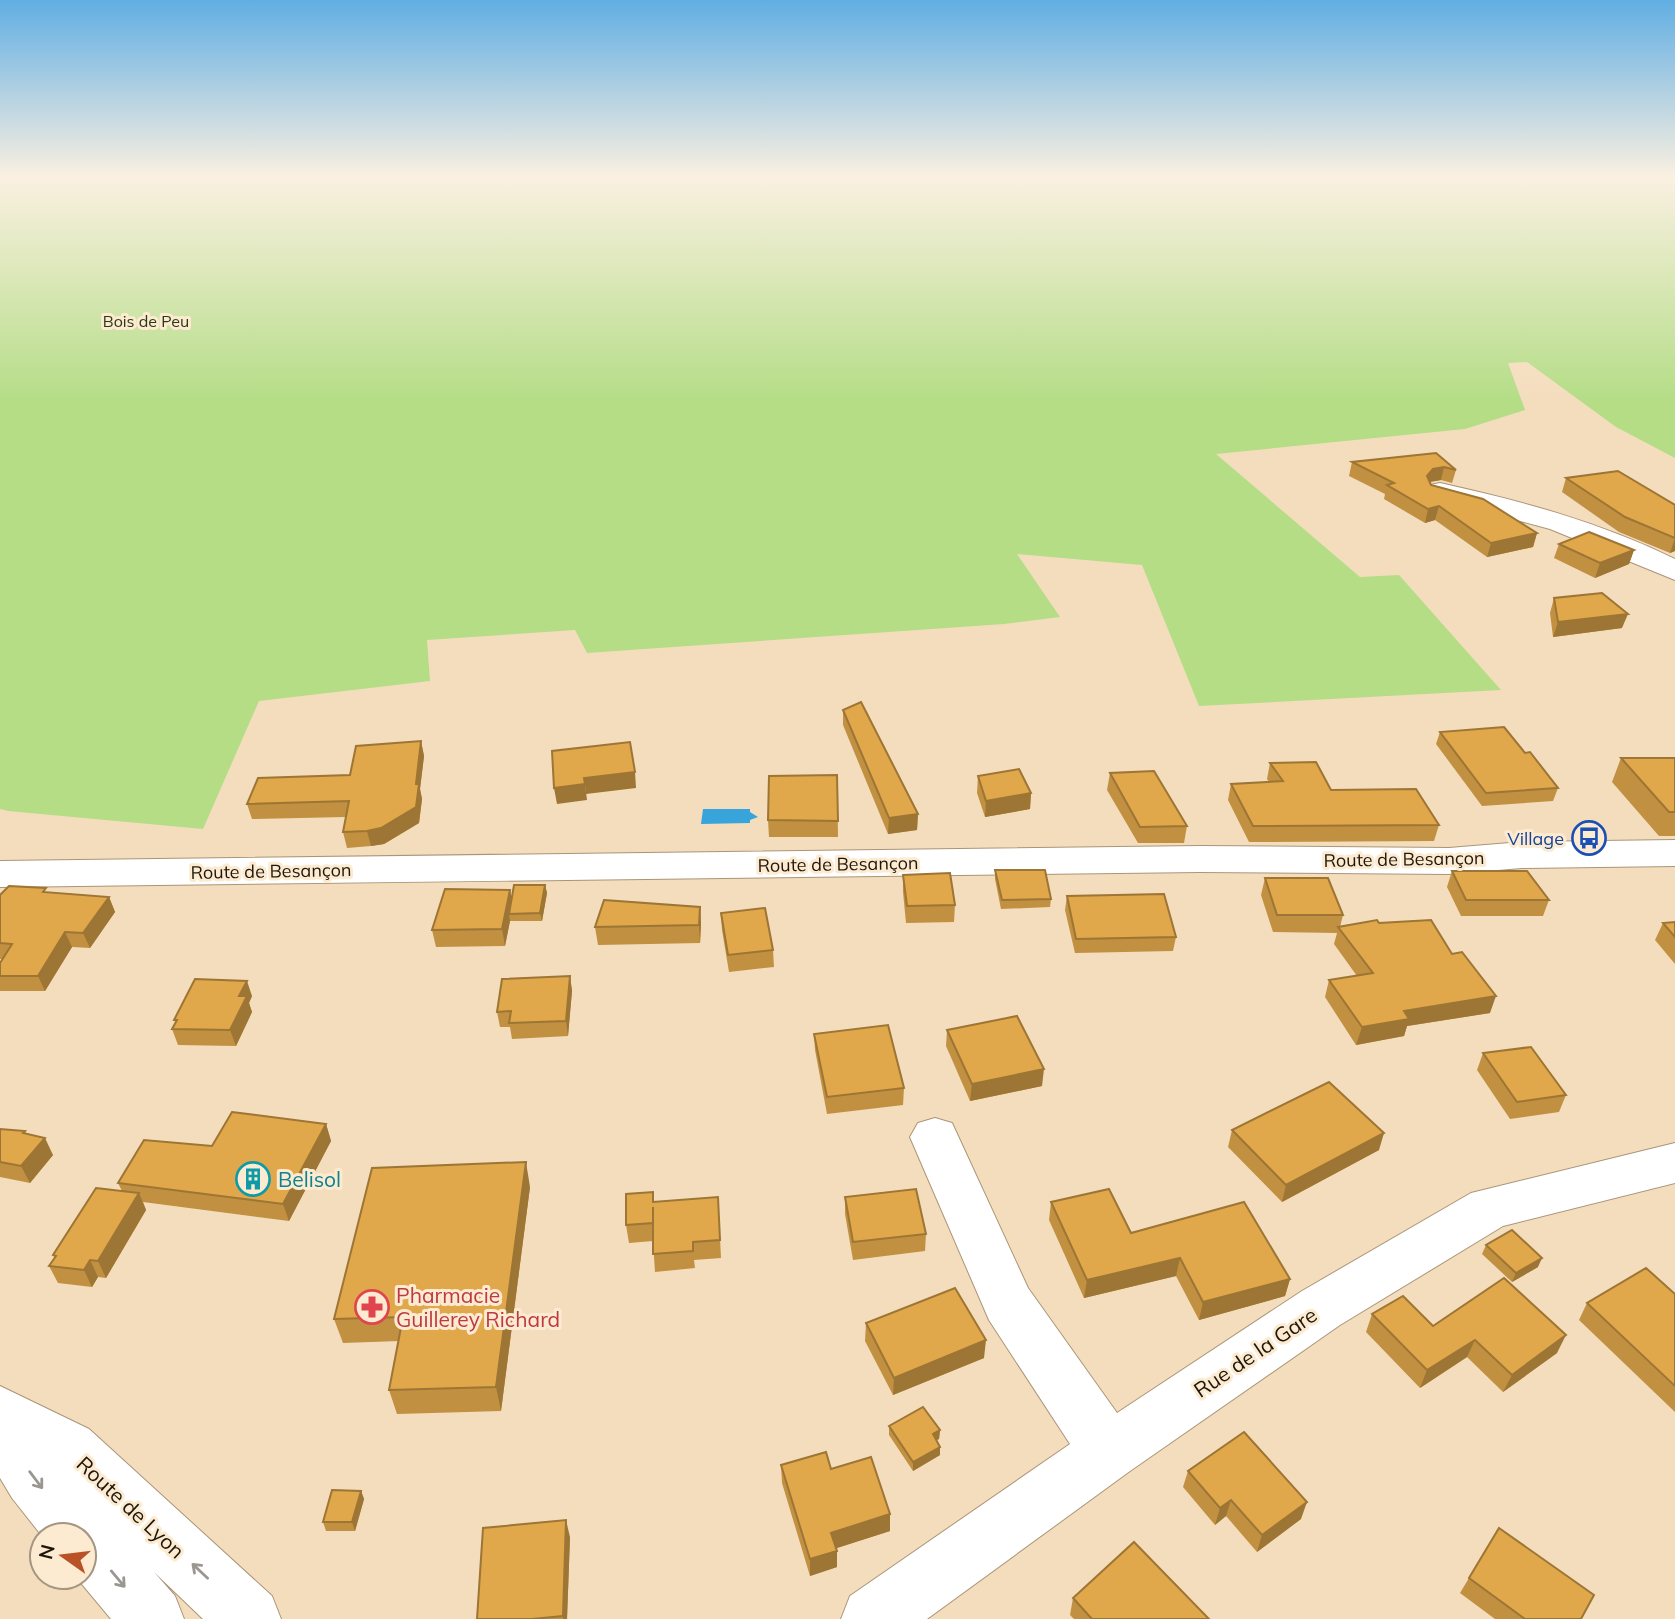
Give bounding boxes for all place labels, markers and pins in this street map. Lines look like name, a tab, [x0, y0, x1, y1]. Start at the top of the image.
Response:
bus stop icon: Village	[1570, 819, 1608, 857]
place label: Village	[1507, 827, 1564, 850]
building icon: Belisol	[234, 1160, 272, 1198]
place label: Belisol	[278, 1166, 341, 1192]
place label: Pharmacie Guillerey Richard	[396, 1282, 560, 1332]
pharmacy icon: Pharmacie Guillerey Richard	[353, 1288, 391, 1326]

